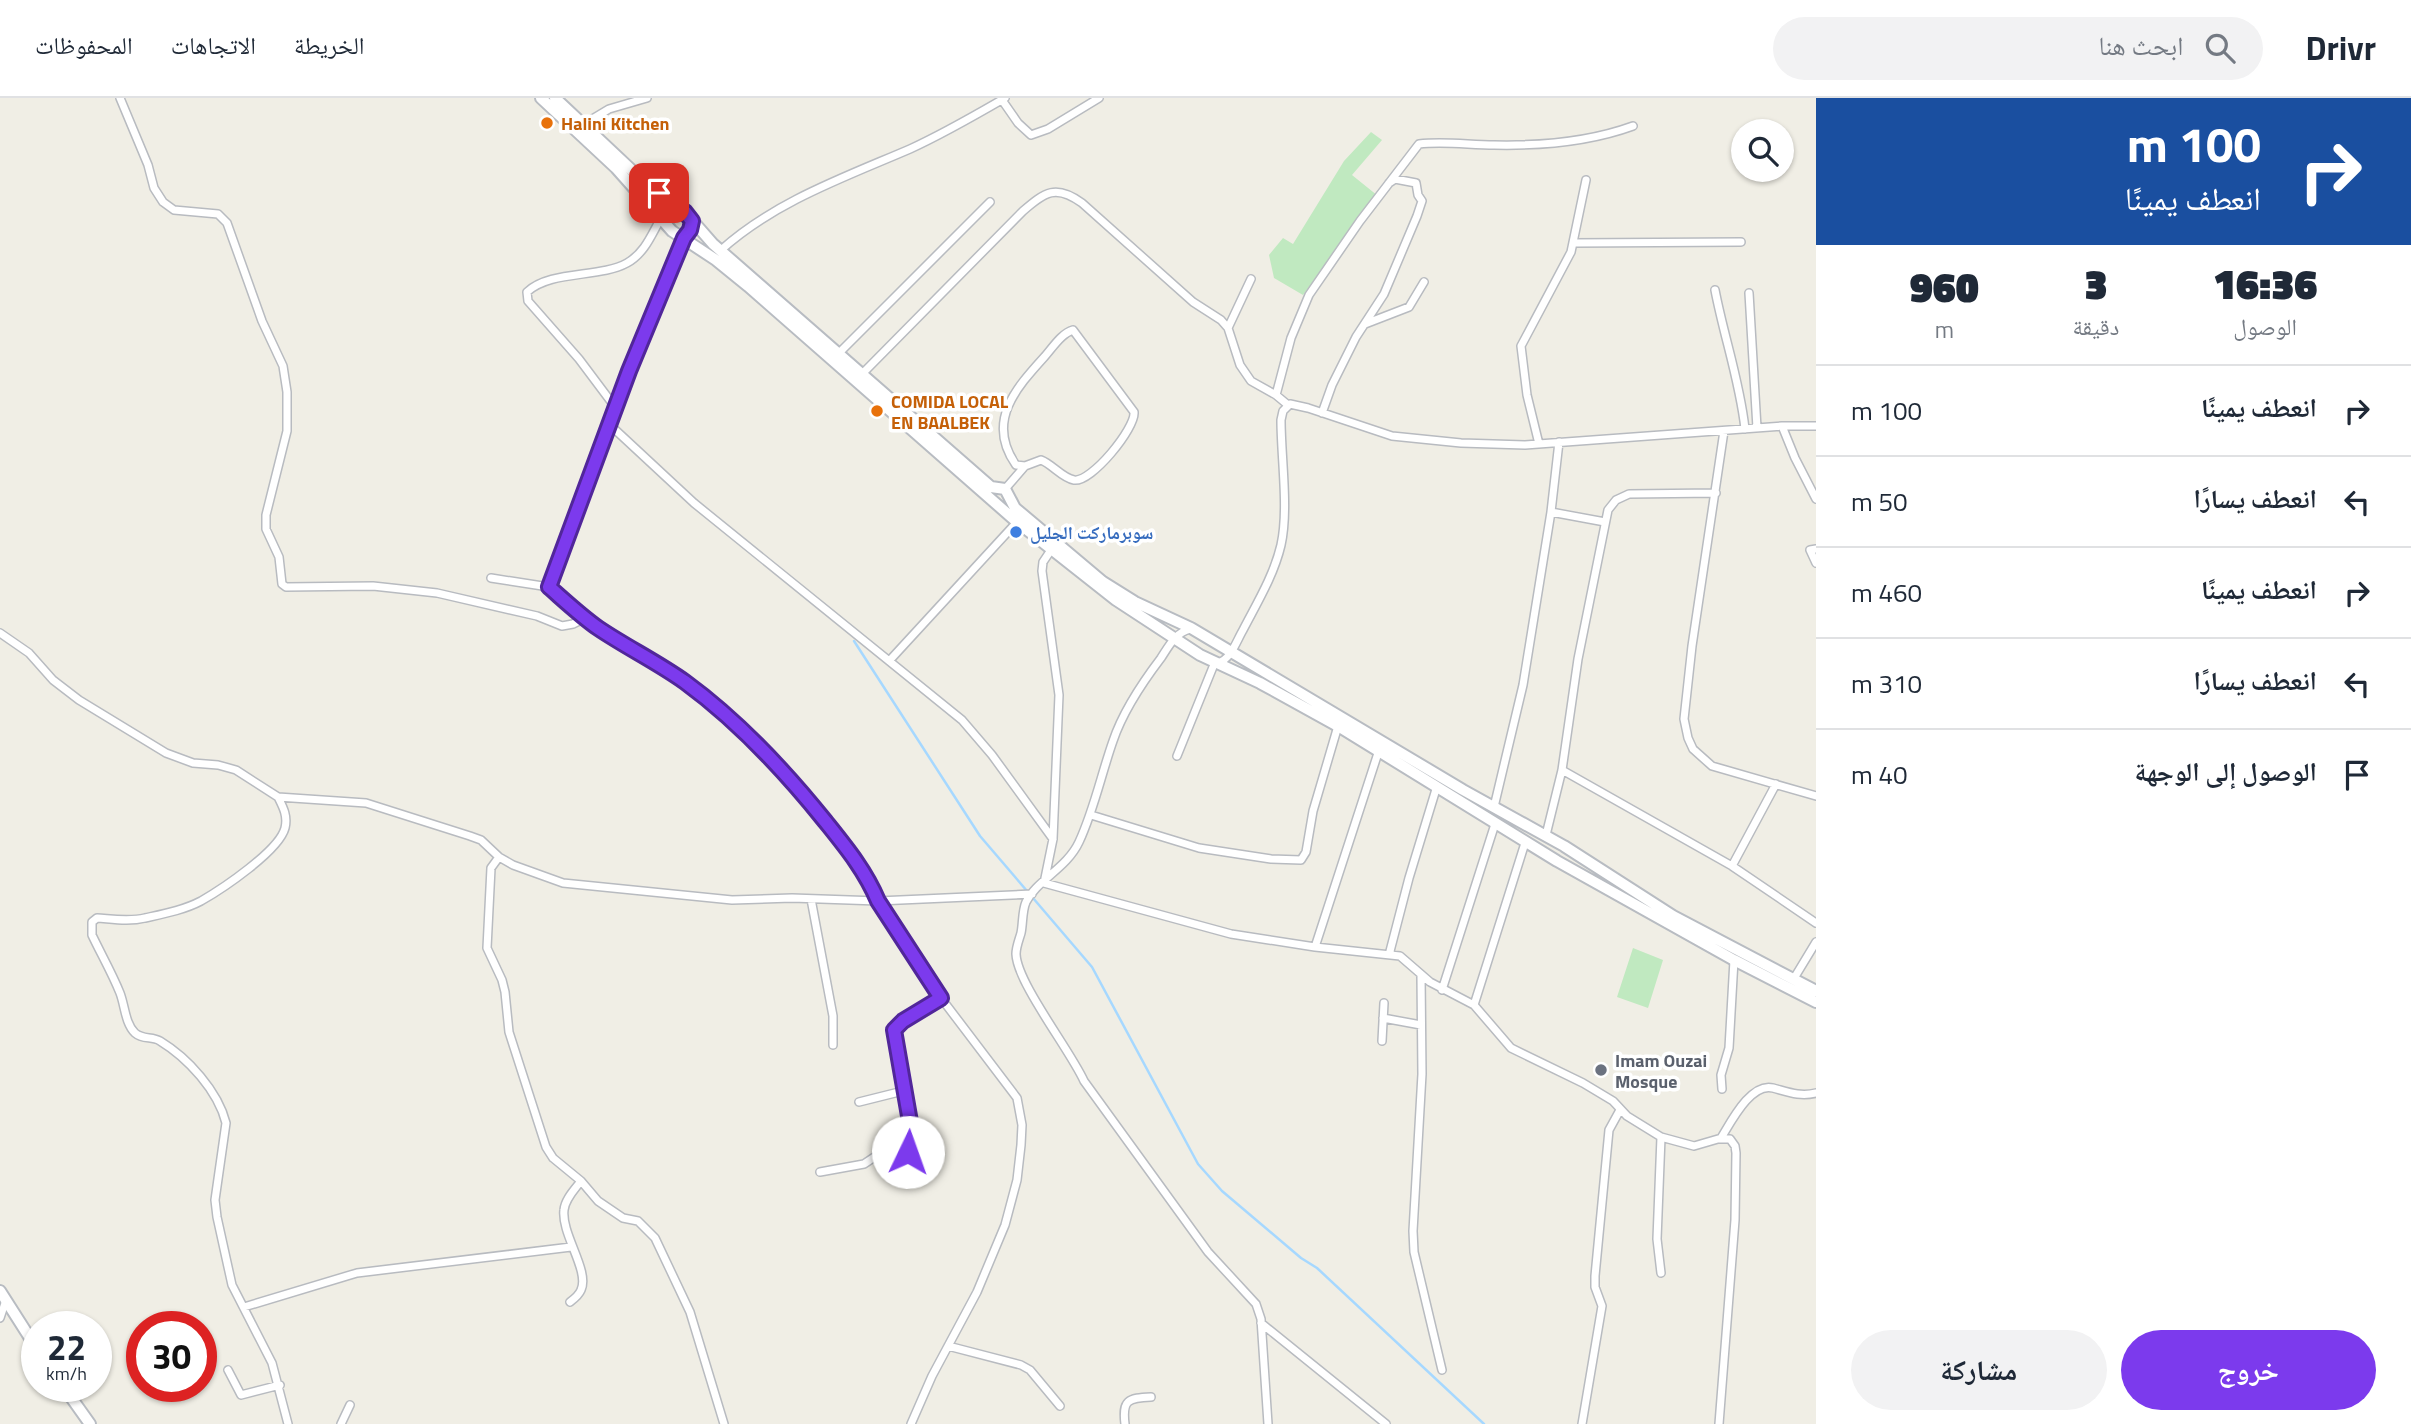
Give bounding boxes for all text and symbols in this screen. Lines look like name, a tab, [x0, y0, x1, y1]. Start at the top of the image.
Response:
search box	[1773, 17, 2263, 80]
text: Drivr	[2305, 23, 2376, 73]
text: ابحث هنا	[2098, 26, 2183, 65]
text: المحفوظات	[35, 27, 133, 63]
text: الاتجاهات	[171, 27, 256, 63]
text: الخريطة	[294, 27, 365, 63]
icon: search	[2201, 29, 2239, 67]
text: 100 m	[2127, 106, 2261, 181]
place label: Halini Kitchen	[561, 110, 669, 137]
marker: Halini Kitchen	[539, 115, 555, 131]
map controls	[1731, 119, 1794, 182]
button: search	[1731, 119, 1794, 182]
icon: right	[2285, 126, 2376, 217]
pin	[629, 163, 689, 223]
icon: arrive	[640, 174, 678, 212]
text: انعطف يمينًا	[2125, 174, 2261, 222]
text: 3	[2084, 251, 2107, 315]
text: 16:36	[2213, 251, 2317, 315]
text: 960	[1910, 254, 1979, 318]
text: دقيقة	[2073, 309, 2119, 344]
text: الوصول	[2233, 309, 2297, 344]
text: m	[1935, 312, 1954, 347]
place label: COMIDA LOCAL EN BAALBEK	[891, 388, 1009, 436]
text: انعطف يمينًا	[2201, 388, 2317, 427]
text: 100 m	[1851, 391, 1922, 430]
icon: right	[2338, 392, 2376, 430]
marker: COMIDA LOCAL EN BAALBEK	[869, 403, 885, 419]
text: انعطف يسارًا	[2193, 479, 2317, 518]
text: 50 m	[1851, 482, 1908, 521]
icon: left	[2338, 483, 2376, 521]
place label: سوبرماركت الجليل	[1030, 519, 1153, 546]
marker: سوبرماركت الجليل	[1008, 524, 1024, 540]
text: انعطف يمينًا	[2201, 570, 2317, 609]
text: 460 m	[1851, 573, 1922, 612]
icon: right	[2338, 574, 2376, 612]
text: انعطف يسارًا	[2193, 661, 2317, 700]
text: 310 m	[1851, 664, 1922, 703]
icon: left	[2338, 665, 2376, 703]
text: الوصول إلى الوجهة	[2135, 752, 2317, 791]
text: 40 m	[1851, 755, 1908, 794]
icon: arrive	[2338, 756, 2376, 794]
place label: Imam Ouzai Mosque	[1615, 1047, 1707, 1095]
marker: Imam Ouzai Mosque	[1593, 1062, 1609, 1078]
position arrow	[871, 1115, 945, 1189]
speed limit sign: 30	[126, 1311, 217, 1402]
text: 22	[47, 1320, 86, 1374]
button: مشاركة	[1851, 1330, 2107, 1410]
button: خروج	[2121, 1330, 2376, 1410]
text: km/h	[46, 1360, 87, 1387]

